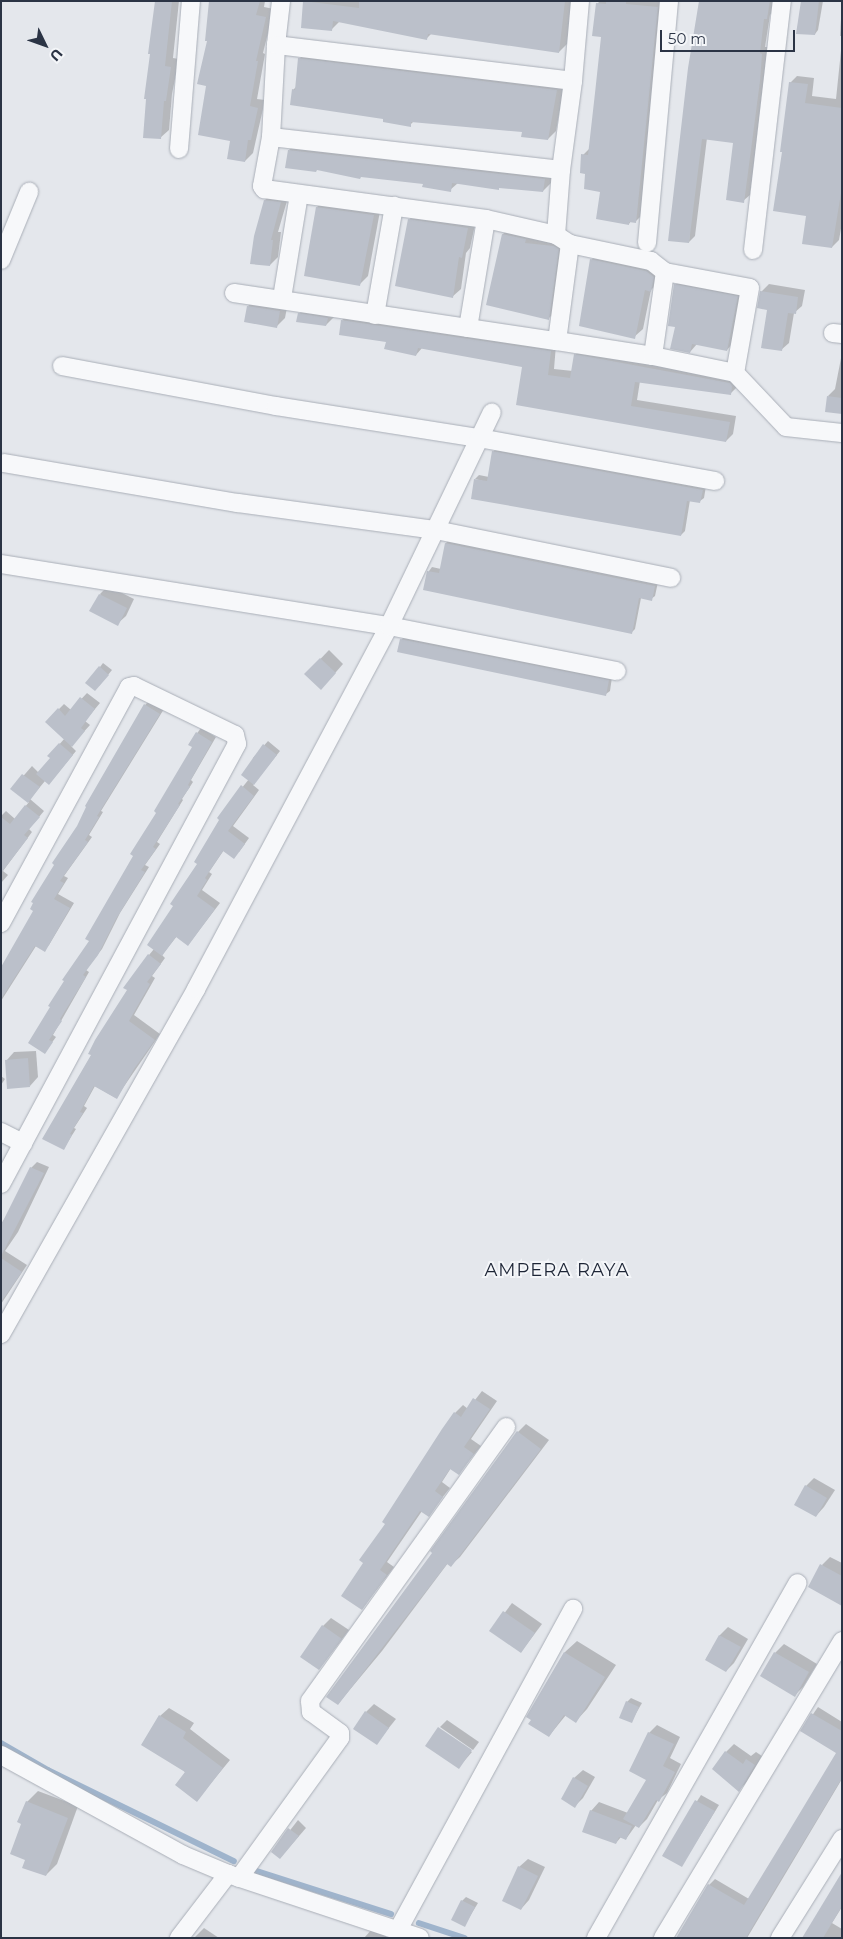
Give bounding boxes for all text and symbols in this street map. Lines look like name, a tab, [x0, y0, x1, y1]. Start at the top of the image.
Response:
north arrow	[20, 20, 70, 70]
scale bar	[663, 20, 798, 52]
text: 50 m	[668, 29, 706, 48]
text: U	[46, 45, 67, 65]
district label: AMPERA RAYA	[483, 1259, 631, 1281]

